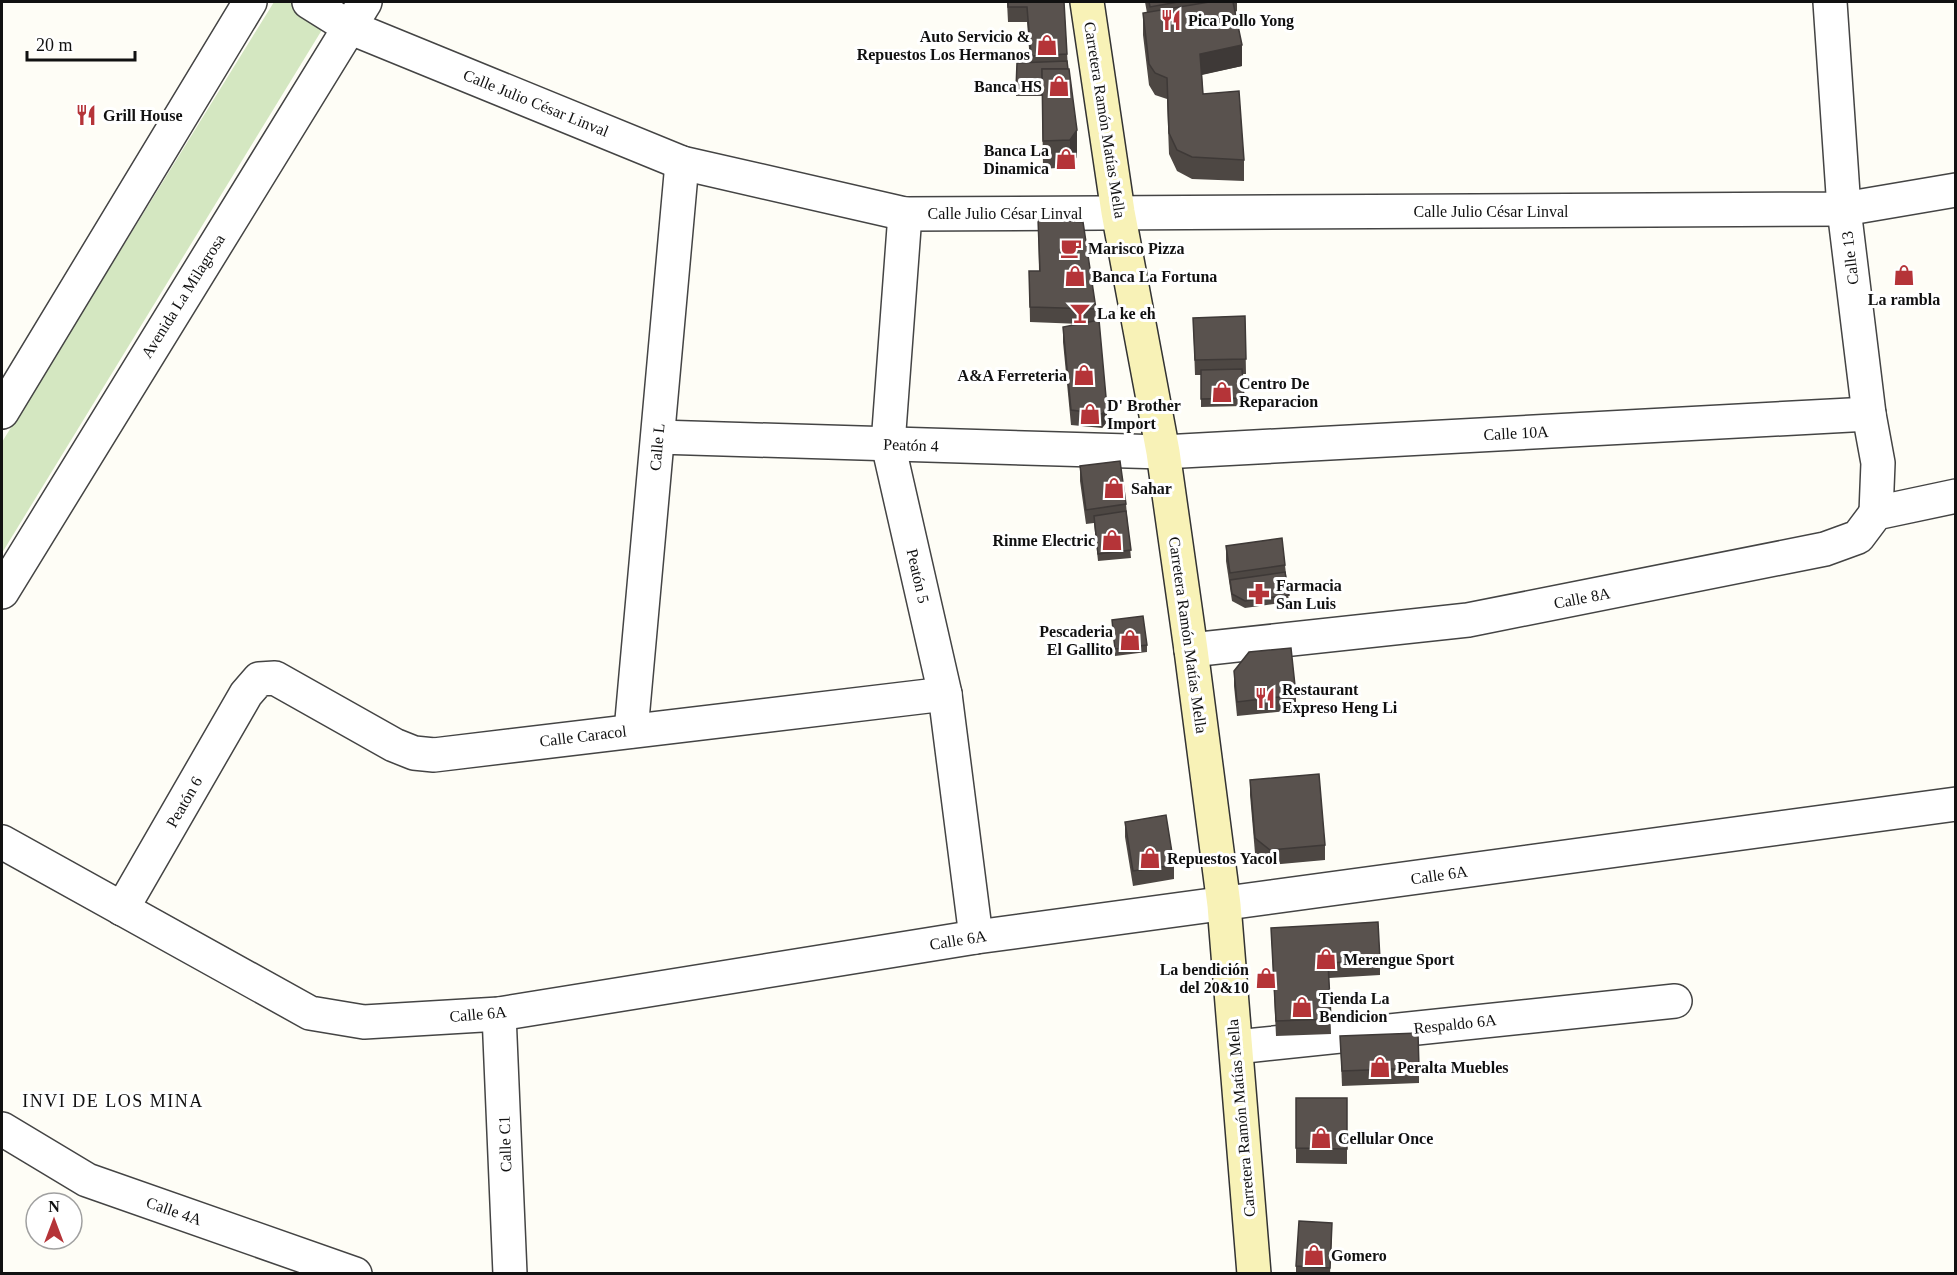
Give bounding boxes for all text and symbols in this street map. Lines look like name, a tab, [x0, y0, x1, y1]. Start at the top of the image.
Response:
restaurant icon: Pica Pollo Yong	[1159, 8, 1183, 32]
place label: Pica Pollo Yong	[1188, 12, 1294, 30]
street label: Carretera Ramón Matías Mella	[1081, 21, 1129, 219]
scale bar	[27, 24, 135, 62]
place label: Auto Servicio & Repuestos Los Hermanos	[857, 28, 1030, 64]
shop icon: Auto Servicio & Repuestos Los Hermanos	[1035, 33, 1059, 57]
text: 20 m	[36, 35, 73, 55]
street label: Calle Julio César Linval	[461, 66, 612, 140]
shop icon: Banca HS	[1047, 74, 1071, 98]
place label: Banca HS	[974, 78, 1042, 95]
restaurant icon: Grill House	[74, 103, 98, 127]
place label: Grill House	[103, 107, 183, 124]
place label: Banca La Dinamica	[983, 142, 1049, 177]
shop icon: Banca La Dinamica	[1054, 147, 1078, 171]
street label: Calle Julio César Linval	[1413, 203, 1569, 220]
street label: Calle Julio César Linval	[927, 205, 1083, 222]
street label: Calle 13	[1838, 230, 1862, 286]
street label: Avenida La Milagrosa	[138, 231, 229, 362]
cafe icon: Marisco Pizza	[1059, 236, 1083, 260]
place label: Marisco Pizza	[1088, 240, 1184, 257]
shop icon: La rambla	[1892, 263, 1916, 287]
shop icon: Banca La Fortuna	[1063, 264, 1087, 288]
place label: Banca La Fortuna	[1092, 268, 1217, 285]
place label: La rambla	[1868, 291, 1940, 308]
bar icon: La ke eh	[1068, 301, 1092, 325]
place label: La ke eh	[1097, 305, 1156, 322]
shop icon: A&A Ferreteria	[1072, 363, 1096, 387]
place label: A&A Ferreteria	[958, 367, 1067, 384]
place label: Centro De Reparacion	[1239, 375, 1318, 411]
shop icon: Centro De Reparacion	[1210, 380, 1234, 404]
place label: D' Brother Import	[1107, 397, 1181, 433]
shop icon: D' Brother Import	[1078, 402, 1102, 426]
street label: Calle L	[646, 423, 668, 471]
street label: Calle 10A	[1483, 423, 1550, 443]
street label: Peatón 4	[883, 436, 939, 454]
shop icon: Sahar	[1102, 476, 1126, 500]
place label: Sahar	[1131, 480, 1172, 497]
shop icon: Rinme Electric	[1100, 528, 1124, 552]
place label: Rinme Electric	[992, 532, 1095, 549]
street label: Carretera Ramón Matías Mella	[1166, 535, 1210, 735]
street label: Peatón 5	[903, 547, 933, 605]
place label: Farmacia San Luis	[1276, 577, 1342, 612]
pharmacy icon: Farmacia San Luis	[1247, 582, 1271, 606]
street label: Calle 8A	[1552, 584, 1612, 612]
place label: Pescaderia El Gallito	[1039, 623, 1113, 658]
shop icon: Pescaderia El Gallito	[1118, 628, 1142, 652]
place label: Restaurant Expreso Heng Li	[1282, 681, 1398, 717]
restaurant icon: Restaurant Expreso Heng Li	[1253, 686, 1277, 710]
street label: Calle Caracol	[539, 722, 628, 750]
street label: Peatón 6	[163, 774, 205, 830]
shop icon: Repuestos Yacol	[1138, 846, 1162, 870]
place label: Repuestos Yacol	[1167, 850, 1278, 868]
street label: Calle 6A	[1409, 863, 1469, 887]
street label: Calle 6A	[928, 927, 988, 953]
shop icon: Merengue Sport	[1314, 947, 1338, 971]
place label: Merengue Sport	[1343, 951, 1455, 969]
place label: La bendición del 20&10	[1160, 961, 1249, 996]
shop icon: La bendición del 20&10	[1254, 966, 1278, 990]
place label: Tienda La Bendicion	[1319, 990, 1389, 1025]
shop icon: Tienda La Bendicion	[1290, 995, 1314, 1019]
street label: Calle 6A	[449, 1003, 508, 1025]
street label: Respaldo 6A	[1413, 1011, 1498, 1038]
street label: Carretera Ramón Matías Mella	[1224, 1018, 1258, 1218]
shop icon: Peralta Muebles	[1368, 1055, 1392, 1079]
place label: Peralta Muebles	[1397, 1059, 1509, 1076]
district label: INVI DE LOS MINA	[22, 1091, 204, 1111]
street label: Calle C1	[496, 1116, 514, 1172]
shop icon: Cellular Once	[1309, 1126, 1333, 1150]
place label: Cellular Once	[1338, 1130, 1433, 1147]
north arrow	[24, 1191, 84, 1251]
street label: Calle 4A	[144, 1194, 204, 1229]
text: N	[48, 1198, 60, 1215]
shop icon: Gomero	[1302, 1243, 1326, 1267]
place label: Gomero	[1331, 1247, 1387, 1264]

